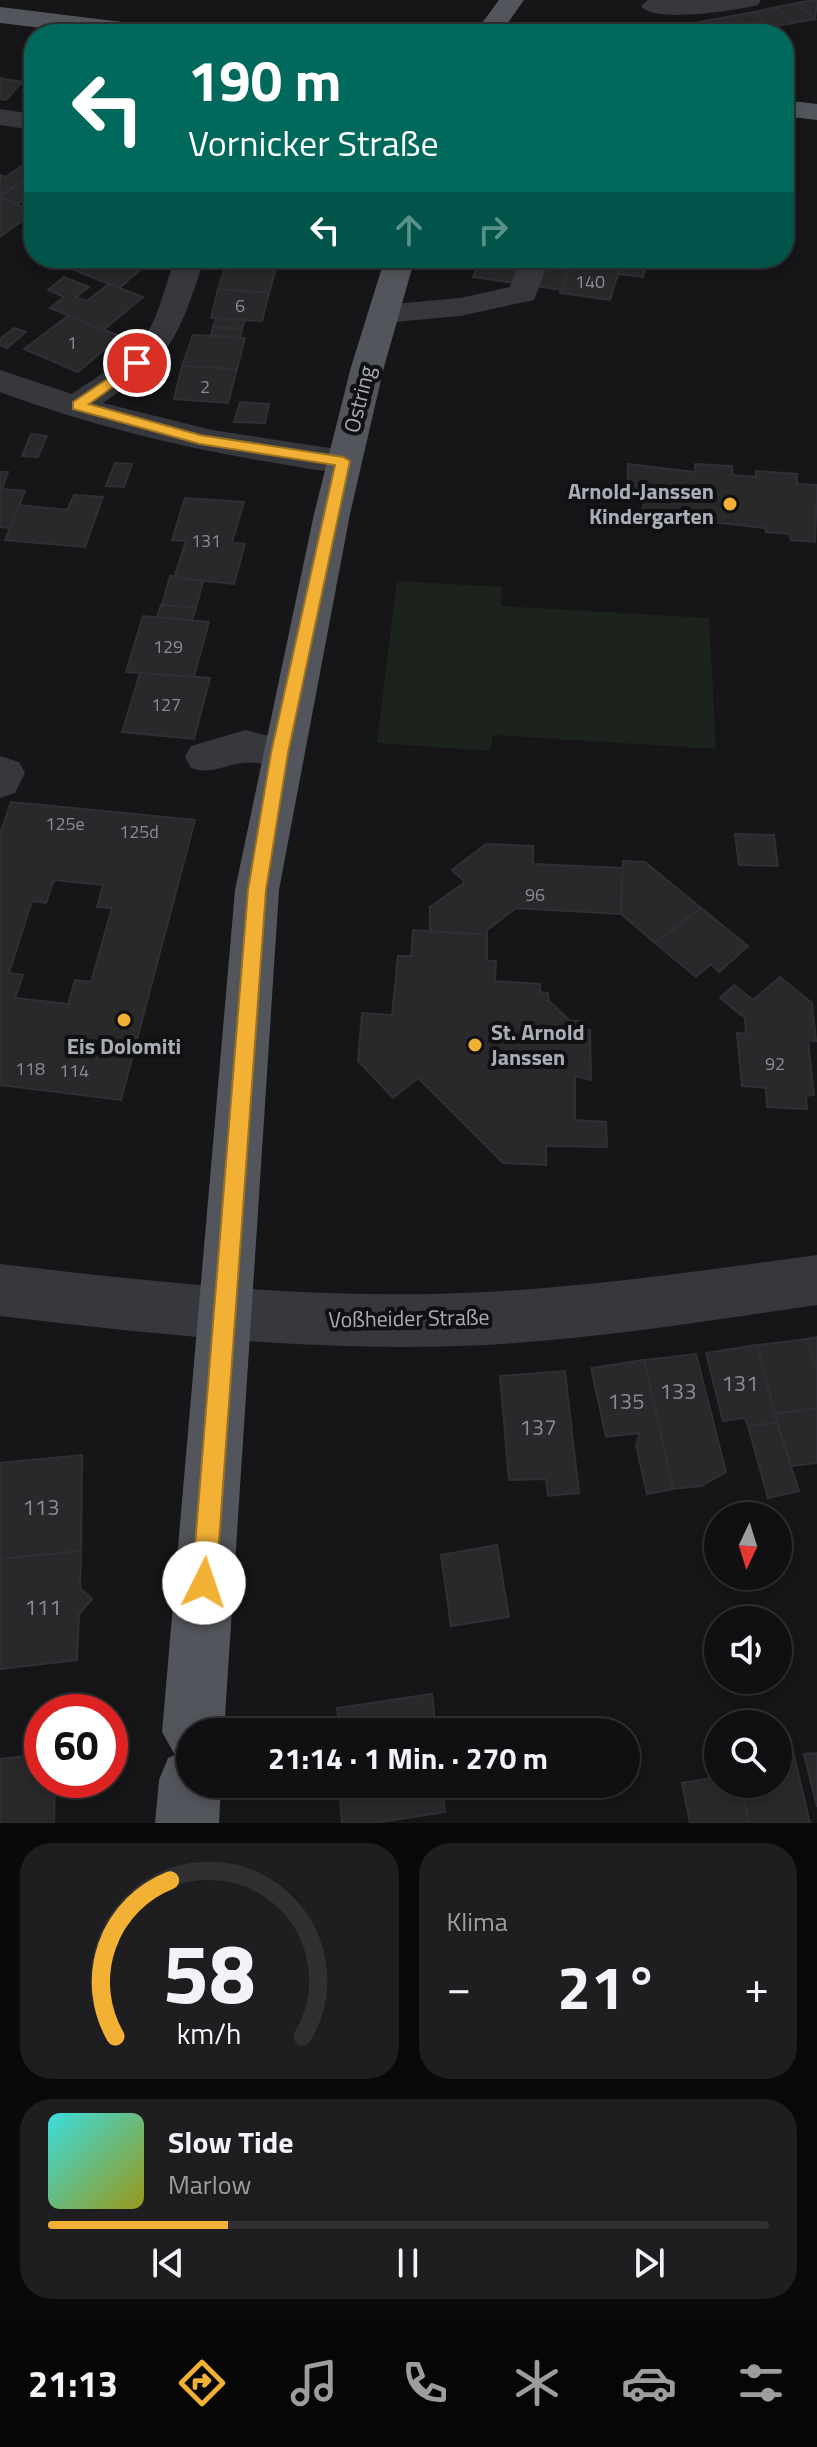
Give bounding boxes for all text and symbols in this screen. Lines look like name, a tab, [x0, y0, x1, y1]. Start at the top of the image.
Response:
text: 190 m	[188, 38, 341, 123]
icon: left	[56, 56, 160, 160]
text: Vornicker Straße	[188, 115, 439, 170]
icon: left	[303, 208, 347, 252]
icon: ahead	[387, 208, 431, 252]
icon: right	[471, 208, 515, 252]
house number: 140	[575, 268, 605, 295]
house number: 6	[235, 292, 245, 319]
house number: 1	[67, 329, 77, 356]
pin	[103, 329, 171, 397]
icon: arrive	[115, 341, 159, 385]
street label: Ostring	[334, 362, 384, 436]
house number: 2	[200, 373, 210, 400]
place label: Arnold-Janssen Kindergarten	[568, 474, 714, 533]
marker: Arnold-Janssen Kindergarten	[721, 495, 739, 513]
house number: 131	[191, 527, 221, 554]
house number: 129	[153, 633, 183, 660]
house number: 127	[151, 691, 181, 718]
house number: 125e	[45, 810, 85, 837]
house number: 125d	[119, 818, 159, 845]
house number: 96	[525, 881, 545, 908]
marker: Eis Dolomiti	[115, 1011, 133, 1029]
place label: St. Arnold Janssen	[491, 1015, 585, 1074]
place label: Eis Dolomiti	[67, 1029, 181, 1063]
marker: St. Arnold Janssen	[466, 1036, 484, 1054]
house number: 92	[765, 1050, 785, 1077]
house number: 118	[15, 1055, 45, 1082]
house number: 114	[59, 1057, 89, 1084]
street label: Voßheider Straße	[328, 1300, 490, 1336]
house number: 131	[722, 1366, 758, 1400]
house number: 133	[660, 1374, 696, 1408]
house number: 135	[608, 1384, 644, 1418]
house number: 137	[520, 1410, 556, 1444]
house number: 113	[23, 1490, 59, 1524]
north arrow	[704, 1502, 792, 1590]
map controls	[704, 1502, 792, 1798]
position arrow	[162, 1541, 246, 1625]
house number: 111	[25, 1590, 61, 1624]
button: sound	[704, 1606, 792, 1694]
speed limit sign: 60	[24, 1694, 128, 1798]
button: search	[704, 1710, 792, 1798]
text: 21:14 · 1 Min. · 270 m	[268, 1735, 548, 1781]
text: Klima	[447, 1902, 508, 1941]
text: 58	[163, 1909, 256, 2035]
text: 21°	[557, 1941, 658, 2032]
text: −	[447, 1953, 471, 2020]
text: +	[744, 1953, 769, 2020]
text: km/h	[177, 2012, 242, 2055]
text: Slow Tide	[168, 2119, 293, 2165]
text: Marlow	[168, 2165, 251, 2204]
icon: previous	[146, 2241, 190, 2285]
icon: pause	[386, 2241, 430, 2285]
icon: next	[627, 2241, 671, 2285]
icon: directions	[174, 2355, 230, 2411]
icon: music	[286, 2355, 342, 2411]
icon: phone	[397, 2355, 453, 2411]
icon: climate	[509, 2355, 565, 2411]
icon: car	[621, 2355, 677, 2411]
icon: filters	[733, 2355, 789, 2411]
text: 21:13	[28, 2356, 118, 2411]

